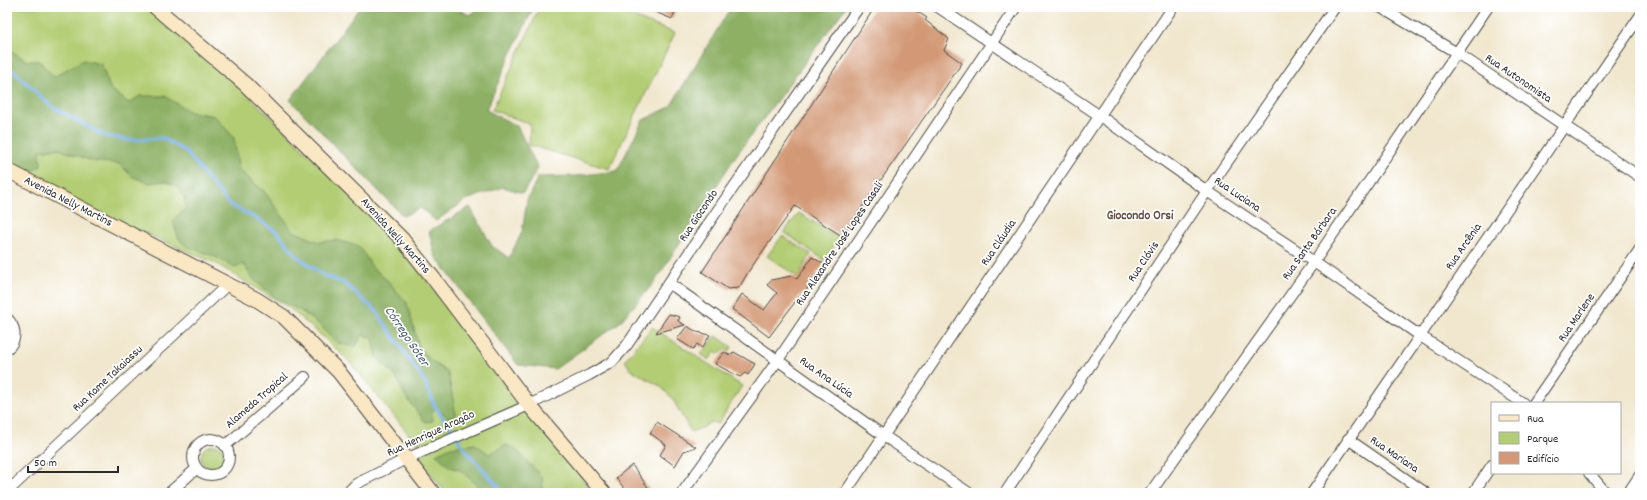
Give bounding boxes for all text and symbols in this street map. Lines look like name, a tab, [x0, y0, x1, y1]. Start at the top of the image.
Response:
street label: Rua Autonomista	[1481, 50, 1555, 108]
street label: Avenida Nelly Martins	[21, 172, 115, 232]
street label: Rua Luciana	[1210, 173, 1264, 217]
street label: Rua Alexandre José Lopes Casali	[792, 178, 888, 310]
street label: Rua Giocondo	[675, 187, 723, 245]
street label: Avenida Nelly Martins	[356, 194, 434, 278]
street label: Rua Santa Bárbara	[1278, 204, 1342, 284]
district label: Giocondo Orsi	[1107, 207, 1174, 226]
street label: Rua Cláudia	[977, 216, 1021, 270]
street label: Rua Arcênia	[1442, 220, 1487, 274]
street label: Rua Clóvis	[1124, 238, 1164, 286]
street label: Rua Marlene	[1554, 290, 1600, 346]
water label: Córrego Sóter	[379, 303, 434, 373]
street label: Rua Kame Takaiassu	[69, 342, 147, 416]
street label: Rua Ana Lúcia	[795, 353, 857, 403]
street label: Alameda Tropical	[222, 369, 292, 433]
legend	[1491, 402, 1621, 474]
street label: Rua Henrique Aragão	[384, 406, 478, 462]
text: Rua	[1527, 411, 1544, 428]
text: Parque	[1527, 431, 1558, 448]
street label: Rua Mariana	[1366, 432, 1422, 478]
scale bar	[28, 448, 118, 474]
text: Edifício	[1527, 451, 1559, 468]
text: 50 m	[34, 455, 57, 472]

